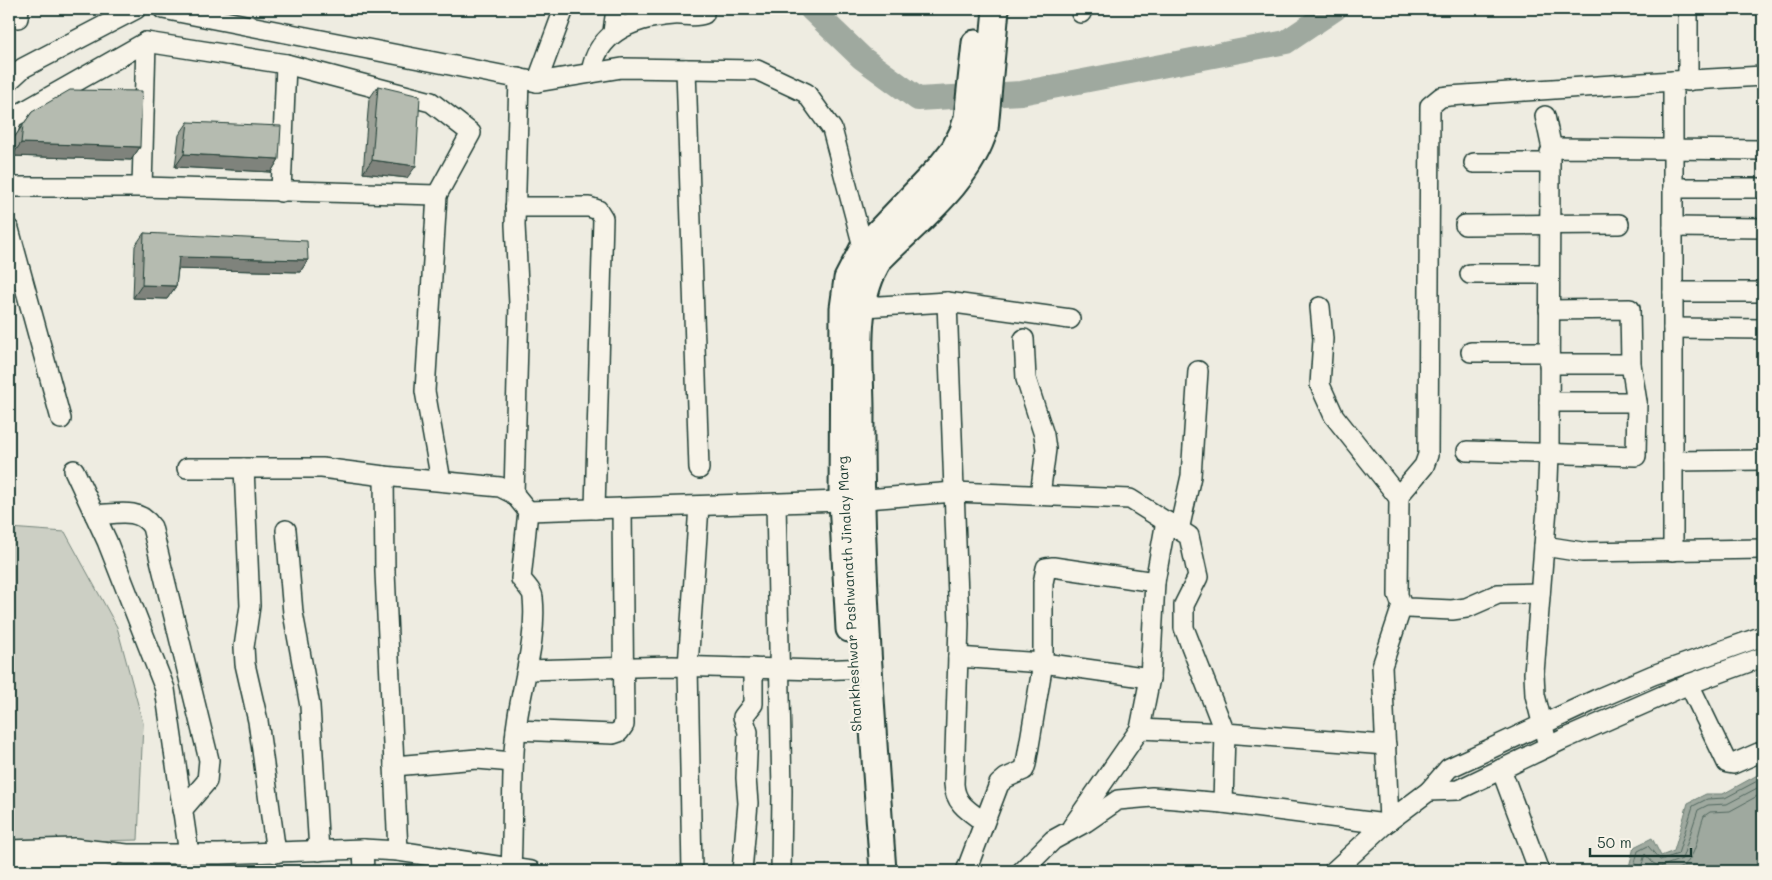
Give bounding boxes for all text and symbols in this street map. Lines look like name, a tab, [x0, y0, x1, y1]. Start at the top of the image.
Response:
street label: Shankheshwar Pashwanath Jinalay Marg	[832, 456, 866, 732]
scale bar	[1590, 825, 1691, 857]
text: 50 m	[1597, 832, 1632, 852]

